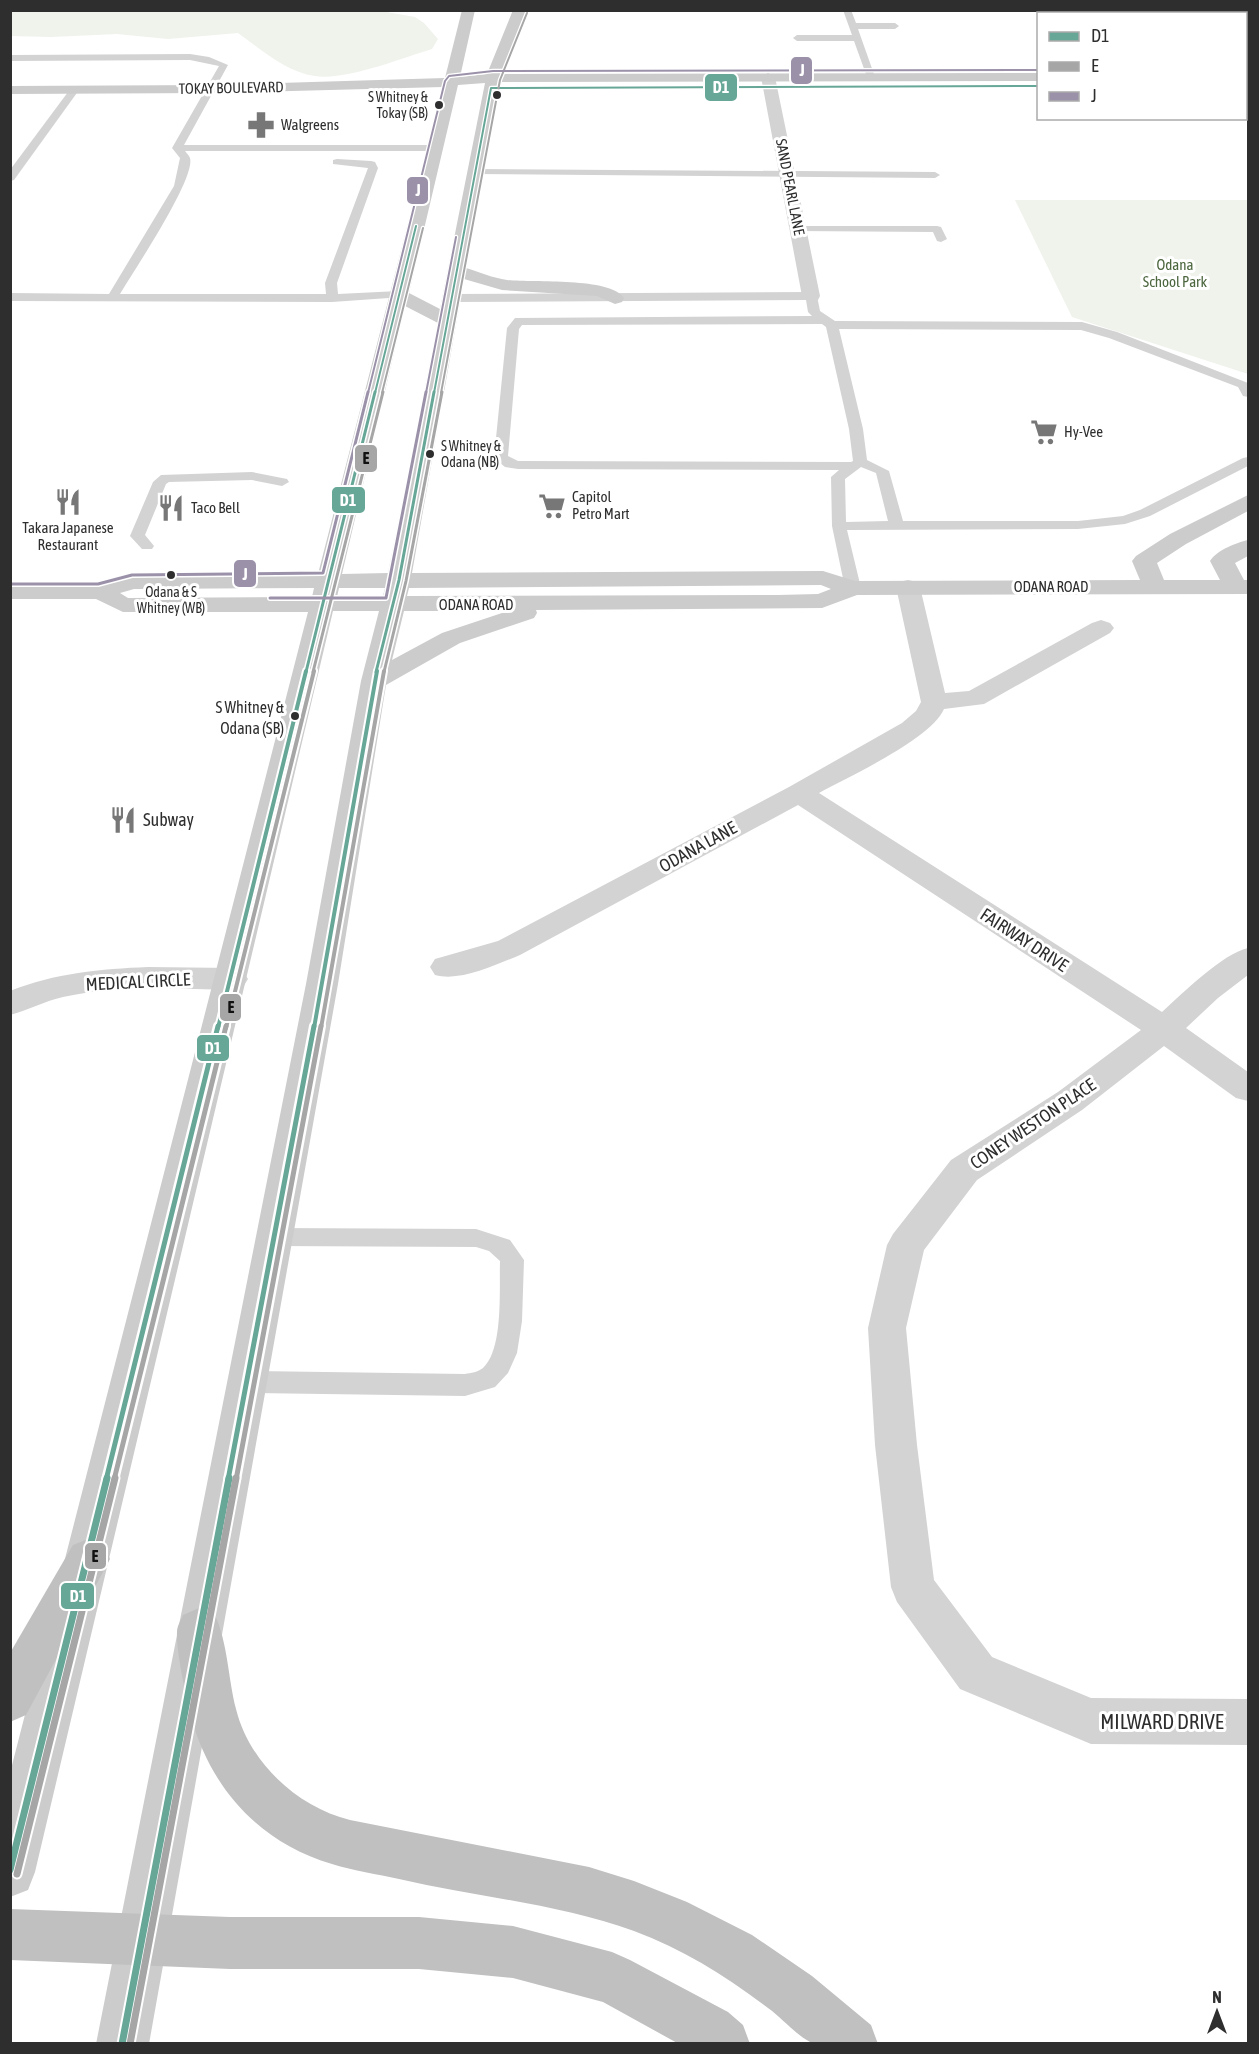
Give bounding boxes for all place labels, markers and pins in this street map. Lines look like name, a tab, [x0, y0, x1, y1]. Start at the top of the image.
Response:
place label: S Whitney & Tokay (SB)	[368, 89, 429, 121]
unlabelled marker	[491, 89, 503, 101]
marker: S Whitney & Tokay (SB)	[433, 99, 445, 111]
pharmacy icon: Walgreens	[246, 110, 276, 140]
place label: Walgreens	[281, 116, 339, 133]
supermarket icon: Hy-Vee	[1029, 417, 1059, 447]
place label: Hy-Vee	[1064, 423, 1103, 440]
place label: S Whitney & Odana (NB)	[441, 438, 502, 470]
marker: S Whitney & Odana (NB)	[424, 448, 436, 460]
restaurant icon: Takara Japanese Restaurant	[53, 487, 83, 517]
place label: Capitol Petro Mart	[572, 488, 629, 522]
supermarket icon: Capitol Petro Mart	[537, 491, 567, 521]
restaurant icon: Taco Bell	[156, 493, 186, 523]
place label: Taco Bell	[191, 499, 240, 516]
place label: Takara Japanese Restaurant	[22, 519, 114, 553]
marker: Odana & S Whitney (WB)	[165, 569, 177, 581]
place label: Odana & S Whitney (WB)	[137, 584, 205, 616]
place label: S Whitney & Odana (SB)	[215, 698, 285, 738]
marker: S Whitney & Odana (SB)	[289, 710, 301, 722]
restaurant icon: Subway	[108, 805, 138, 835]
place label: Subway	[143, 809, 194, 830]

